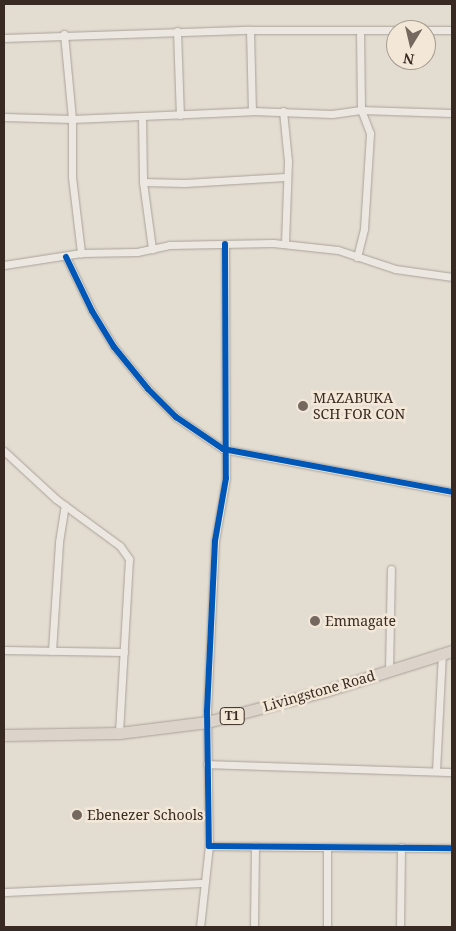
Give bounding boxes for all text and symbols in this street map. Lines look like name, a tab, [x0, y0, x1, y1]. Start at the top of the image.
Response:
north arrow	[386, 20, 436, 70]
text: N	[402, 49, 416, 70]
place label: MAZABUKA SCH FOR CON	[313, 390, 405, 422]
marker: MAZABUKA SCH FOR CON	[297, 400, 309, 412]
place label: Emmagate	[325, 613, 396, 629]
marker: Emmagate	[309, 615, 321, 627]
street label: Livingstone Road	[261, 667, 377, 715]
road number: T1	[220, 706, 244, 726]
place label: Ebenezer Schools	[87, 807, 203, 823]
marker: Ebenezer Schools	[71, 809, 83, 821]

